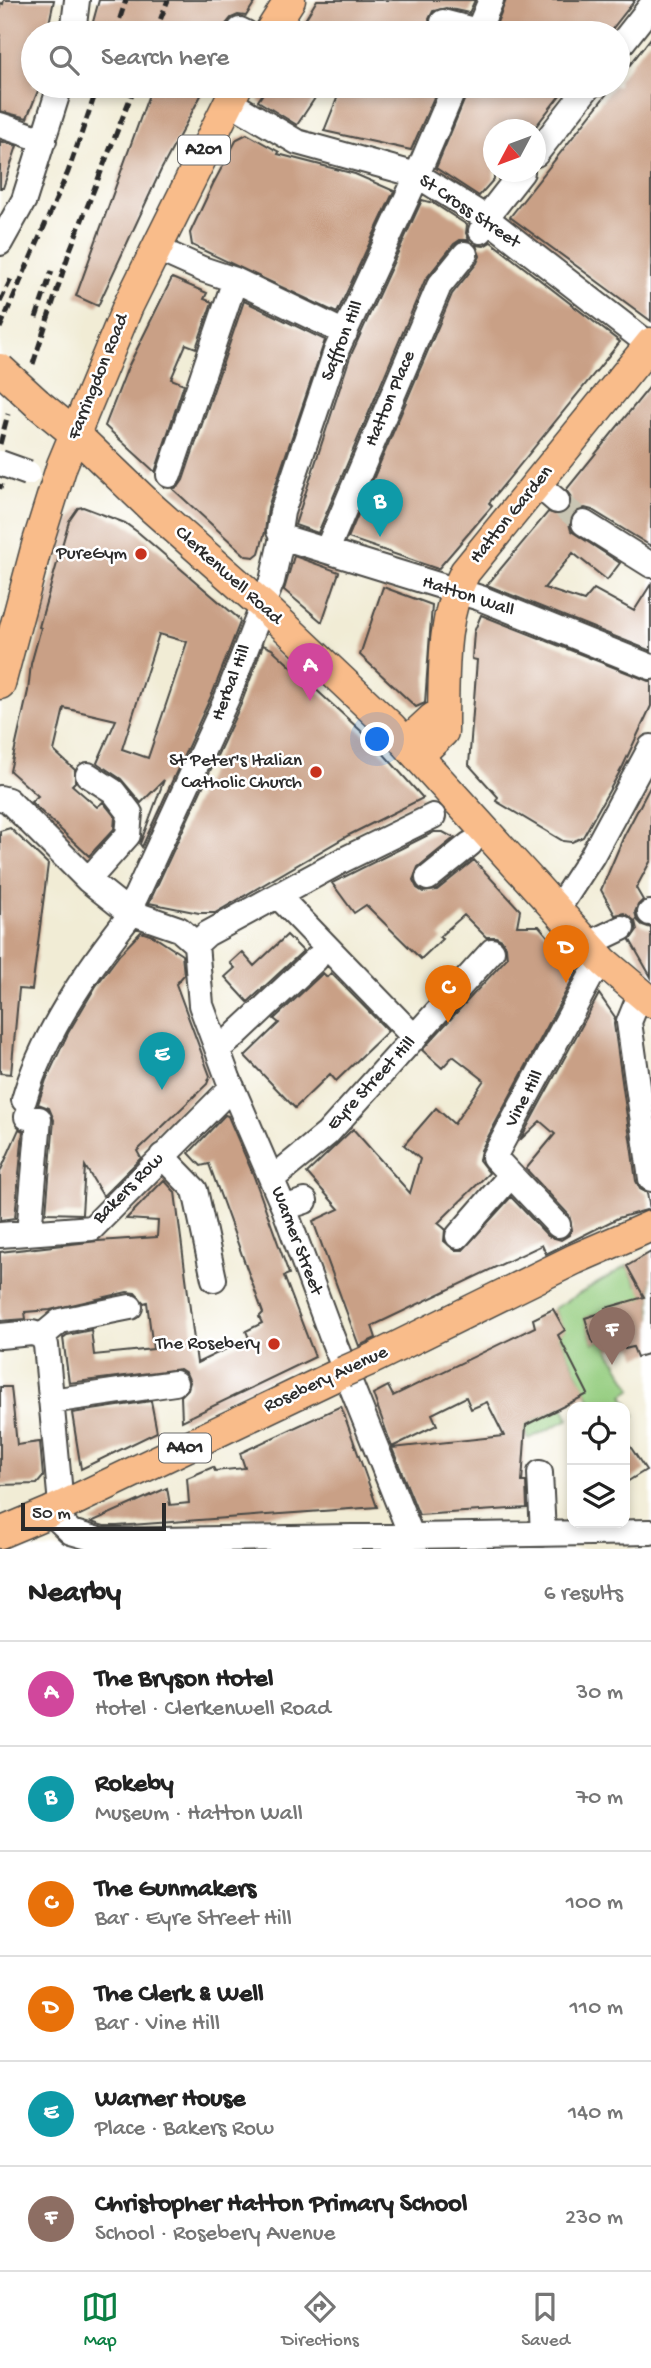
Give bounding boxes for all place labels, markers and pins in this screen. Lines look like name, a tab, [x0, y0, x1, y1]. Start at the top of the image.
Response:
pin: B	[357, 479, 403, 537]
place label: PureGym	[55, 543, 128, 566]
marker: PureGym	[133, 546, 149, 562]
pin: A	[287, 643, 333, 701]
place label: St Peter's Italian Catholic Church	[169, 750, 302, 795]
marker: St Peter's Italian Catholic Church	[308, 764, 324, 780]
pin: D	[543, 925, 589, 983]
pin: C	[425, 965, 471, 1023]
pin: E	[139, 1032, 185, 1090]
pin: F	[589, 1307, 635, 1365]
place label: The Rosebery	[155, 1333, 261, 1356]
marker: The Rosebery	[266, 1336, 282, 1352]

